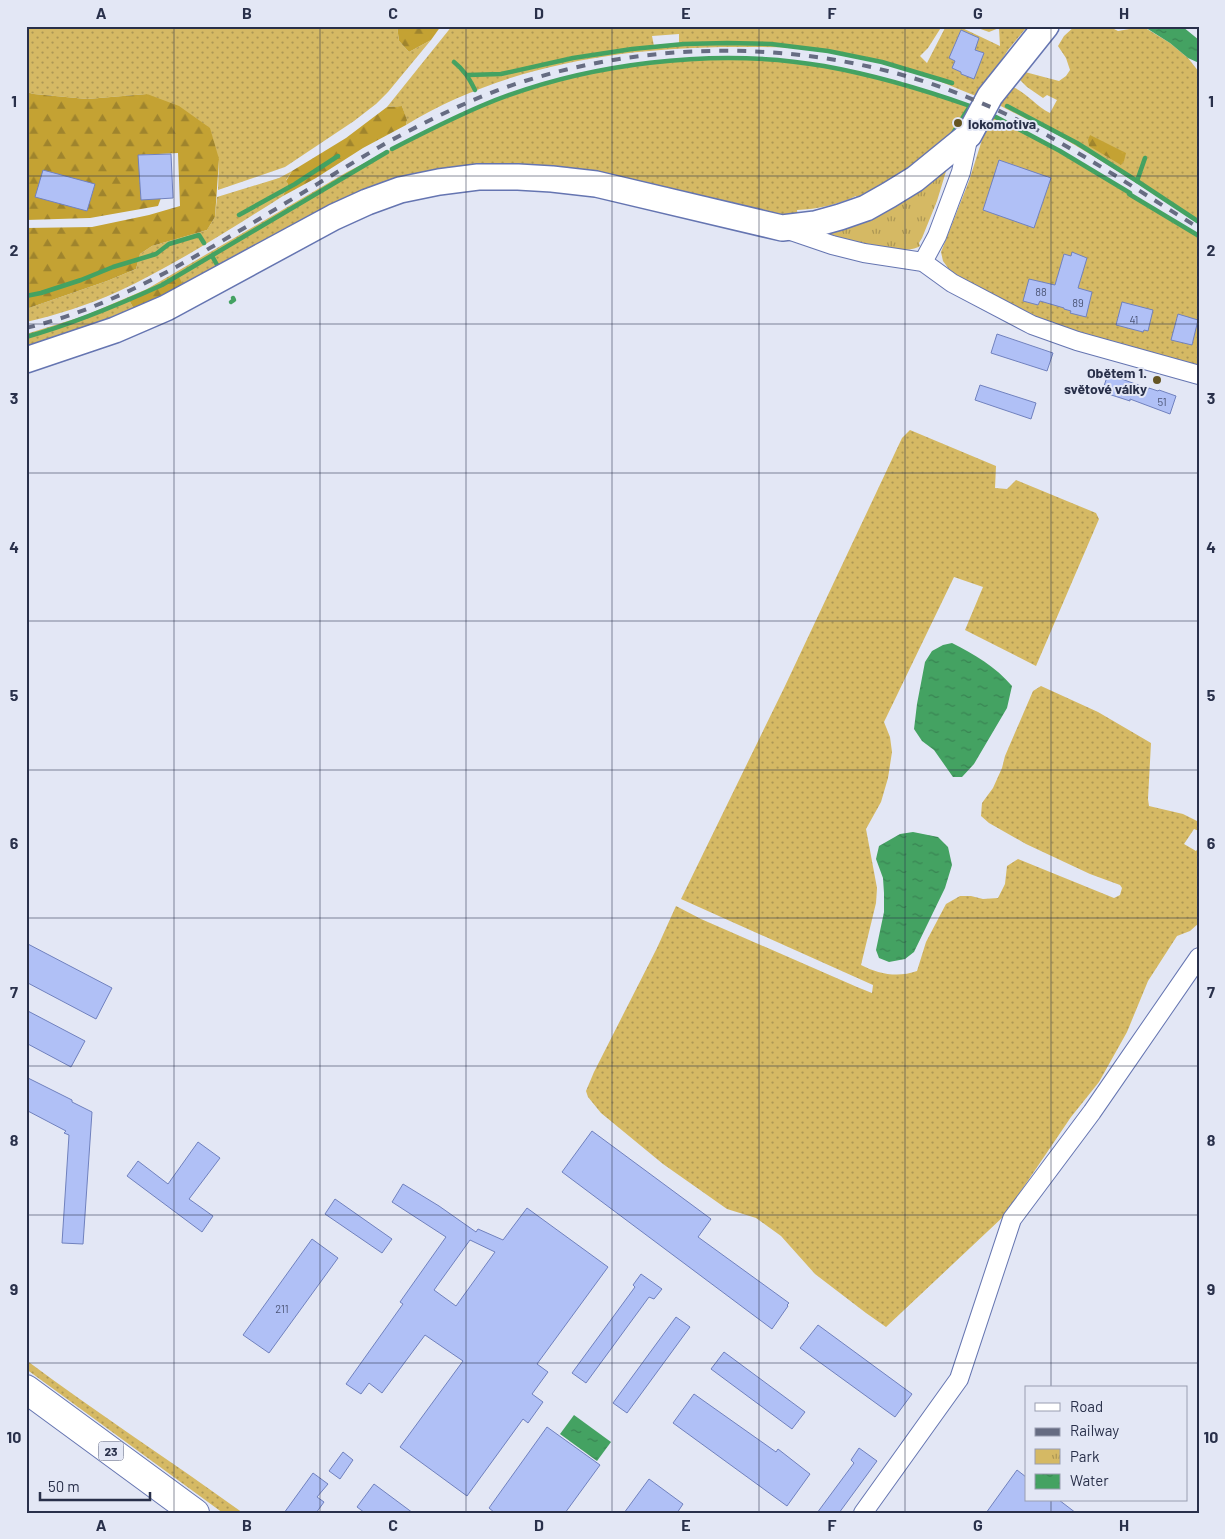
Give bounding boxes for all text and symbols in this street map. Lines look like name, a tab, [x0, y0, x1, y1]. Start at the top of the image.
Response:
text: A	[96, 3, 107, 22]
text: B	[242, 3, 252, 22]
text: C	[388, 3, 398, 22]
text: D	[534, 3, 544, 22]
text: E	[681, 3, 691, 22]
text: F	[828, 3, 837, 22]
text: G	[973, 3, 983, 22]
text: H	[1119, 3, 1129, 22]
text: 1	[11, 91, 17, 110]
text: 1	[1208, 91, 1214, 110]
place label: lokomotiva	[968, 115, 1036, 132]
marker: lokomotiva	[952, 117, 964, 129]
text: 2	[10, 240, 19, 259]
text: 2	[1207, 240, 1216, 259]
house number: 88	[1035, 285, 1047, 298]
house number: 89	[1072, 296, 1084, 309]
house number: 41	[1130, 313, 1138, 326]
place label: Obětem 1. světové války	[1064, 364, 1147, 397]
marker: Obětem 1. světové války	[1151, 374, 1163, 386]
text: 3	[10, 388, 18, 407]
text: 3	[1207, 388, 1215, 407]
house number: 51	[1157, 395, 1167, 408]
text: 4	[9, 537, 19, 556]
text: 4	[1206, 537, 1216, 556]
text: 5	[10, 685, 19, 704]
text: 5	[1207, 685, 1216, 704]
text: 6	[10, 833, 19, 852]
text: 6	[1207, 833, 1216, 852]
text: 7	[10, 982, 18, 1001]
text: 7	[1207, 982, 1215, 1001]
text: 8	[10, 1130, 19, 1149]
text: 8	[1207, 1130, 1216, 1149]
text: 9	[10, 1279, 18, 1298]
text: 9	[1207, 1279, 1215, 1298]
house number: 211	[275, 1302, 289, 1315]
legend	[1025, 1386, 1188, 1502]
text: Road	[1070, 1397, 1103, 1415]
text: Railway	[1070, 1421, 1119, 1439]
text: 10	[7, 1427, 21, 1446]
text: 10	[1204, 1427, 1218, 1446]
road number: 23	[98, 1442, 124, 1460]
text: Park	[1070, 1447, 1100, 1465]
scale bar	[40, 1469, 150, 1501]
text: Water	[1070, 1471, 1109, 1489]
text: 50 m	[48, 1477, 80, 1495]
text: A	[96, 1515, 107, 1534]
text: B	[242, 1515, 252, 1534]
text: C	[388, 1515, 398, 1534]
text: D	[534, 1515, 544, 1534]
text: E	[681, 1515, 691, 1534]
text: F	[828, 1515, 837, 1534]
text: G	[973, 1515, 983, 1534]
text: H	[1119, 1515, 1129, 1534]

